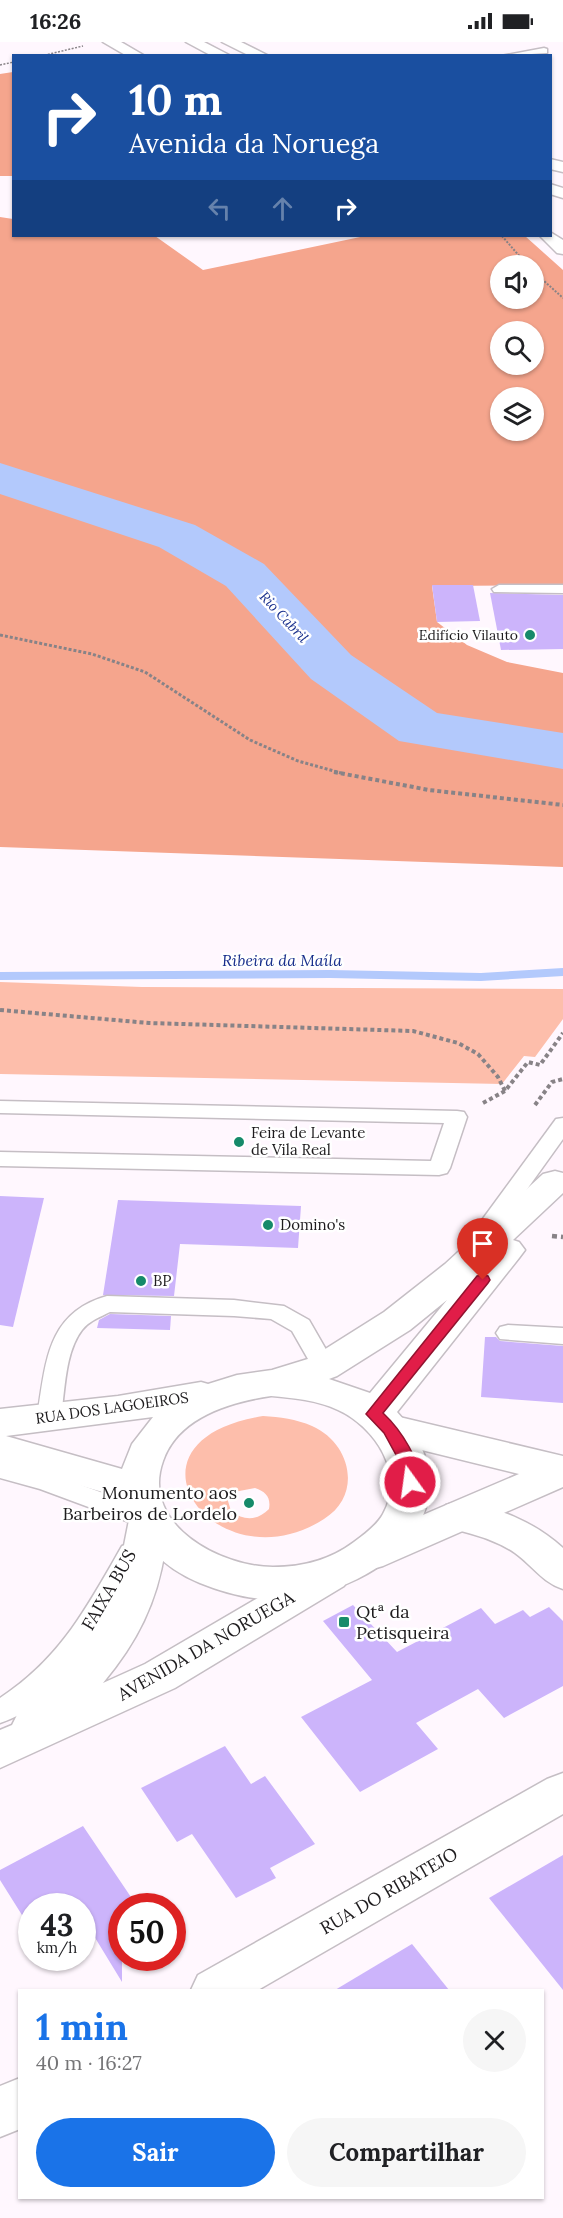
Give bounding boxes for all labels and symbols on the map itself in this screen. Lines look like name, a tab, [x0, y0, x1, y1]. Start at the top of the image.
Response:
water label: Rio Cabril	[256, 588, 312, 646]
place label: Edifício Vilauto	[419, 626, 518, 644]
marker: Edifício Vilauto	[523, 628, 537, 642]
water label: Ribeira da Maíla	[222, 950, 342, 970]
place label: Feira de Levante de Vila Real	[251, 1123, 365, 1159]
marker: Feira de Levante de Vila Real	[232, 1135, 246, 1149]
place label: Domino's	[280, 1215, 345, 1234]
marker: Domino's	[261, 1218, 275, 1232]
pin	[457, 1218, 508, 1280]
place label: BP	[153, 1271, 171, 1290]
marker: BP	[134, 1274, 148, 1288]
street label: RUA DOS LAGOEIROS	[34, 1387, 190, 1428]
position arrow	[378, 1450, 442, 1514]
place label: Monumento aos Barbeiros de Lordelo	[62, 1481, 237, 1525]
marker: Monumento aos Barbeiros de Lordelo	[242, 1496, 256, 1510]
street label: FAIXA BUS	[76, 1545, 141, 1634]
street label: AVENIDA DA NORUEGA	[112, 1585, 299, 1706]
place label: Qtª da Petisqueira	[356, 1600, 450, 1644]
marker: Qtª da Petisqueira	[337, 1615, 351, 1629]
street label: RUA DO RIBATEJO	[316, 1842, 462, 1939]
speed limit sign: 50	[108, 1893, 186, 1971]

